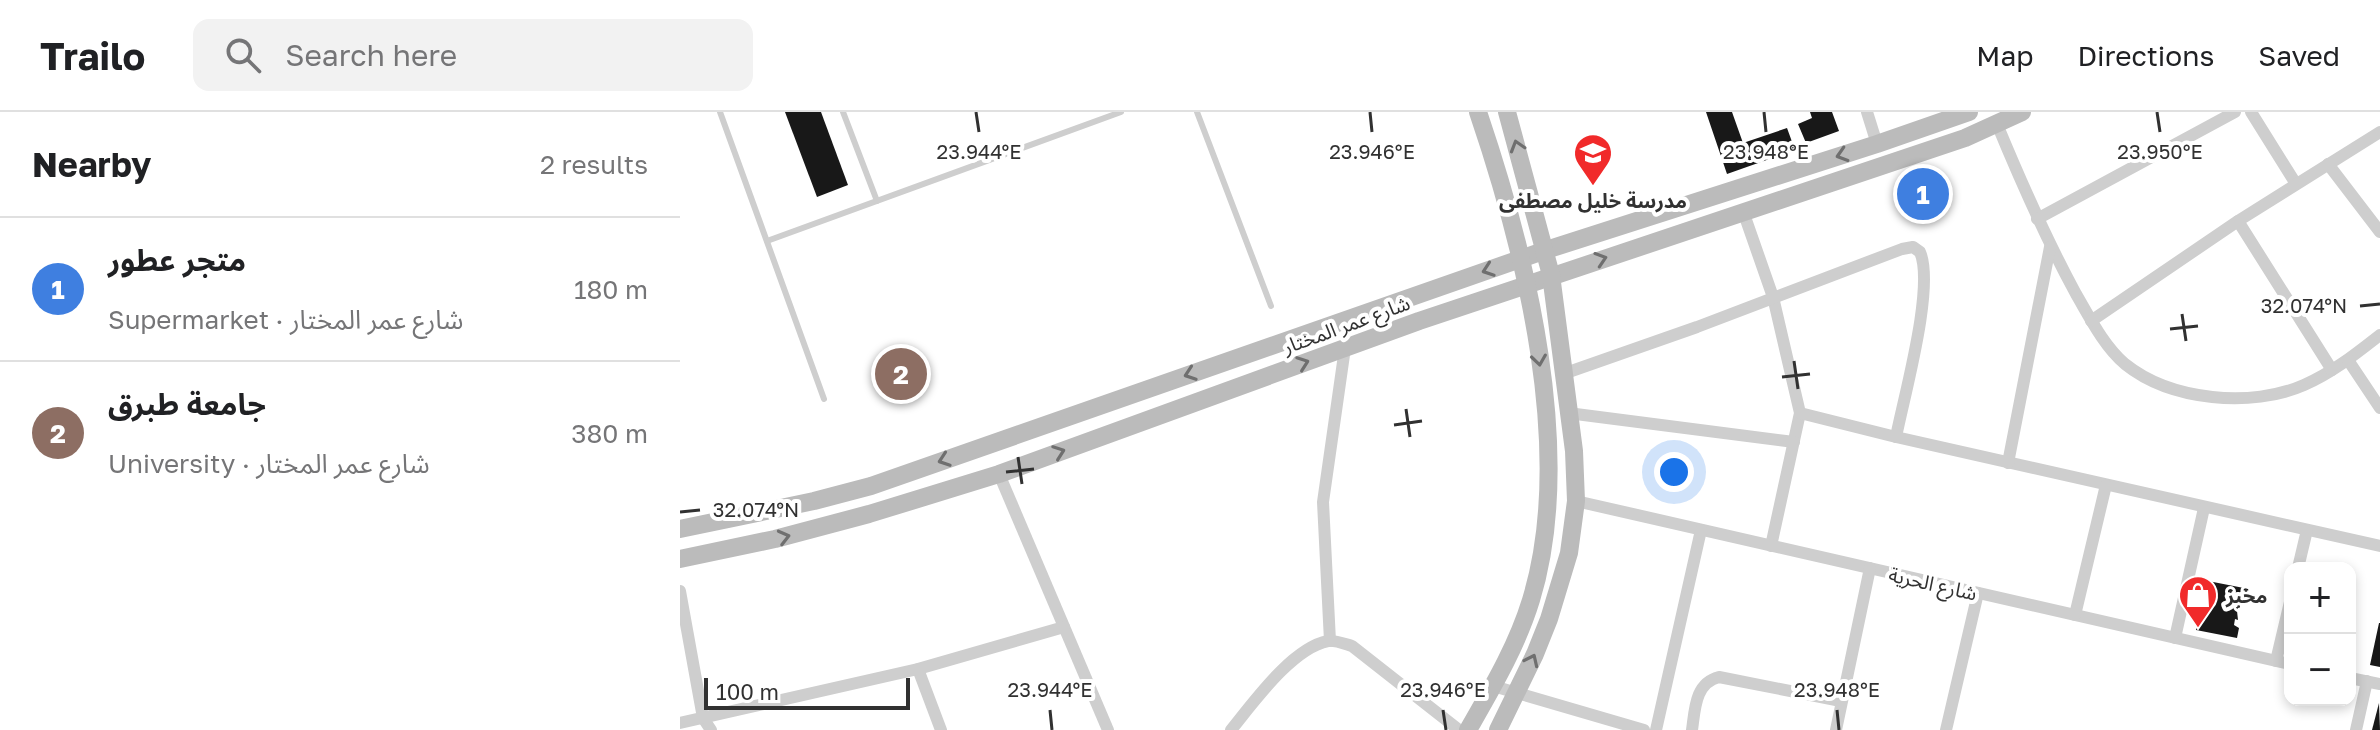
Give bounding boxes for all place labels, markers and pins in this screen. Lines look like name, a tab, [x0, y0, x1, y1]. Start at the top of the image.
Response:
school or university icon: مدرسة خليل مصطفى	[1572, 132, 1614, 187]
pin: 1	[1897, 164, 1949, 224]
place label: مدرسة خليل مصطفى	[1499, 188, 1687, 213]
pin: 2	[875, 344, 927, 404]
shop icon: مخبز	[2177, 574, 2219, 629]
place label: مخبز	[2225, 583, 2267, 608]

